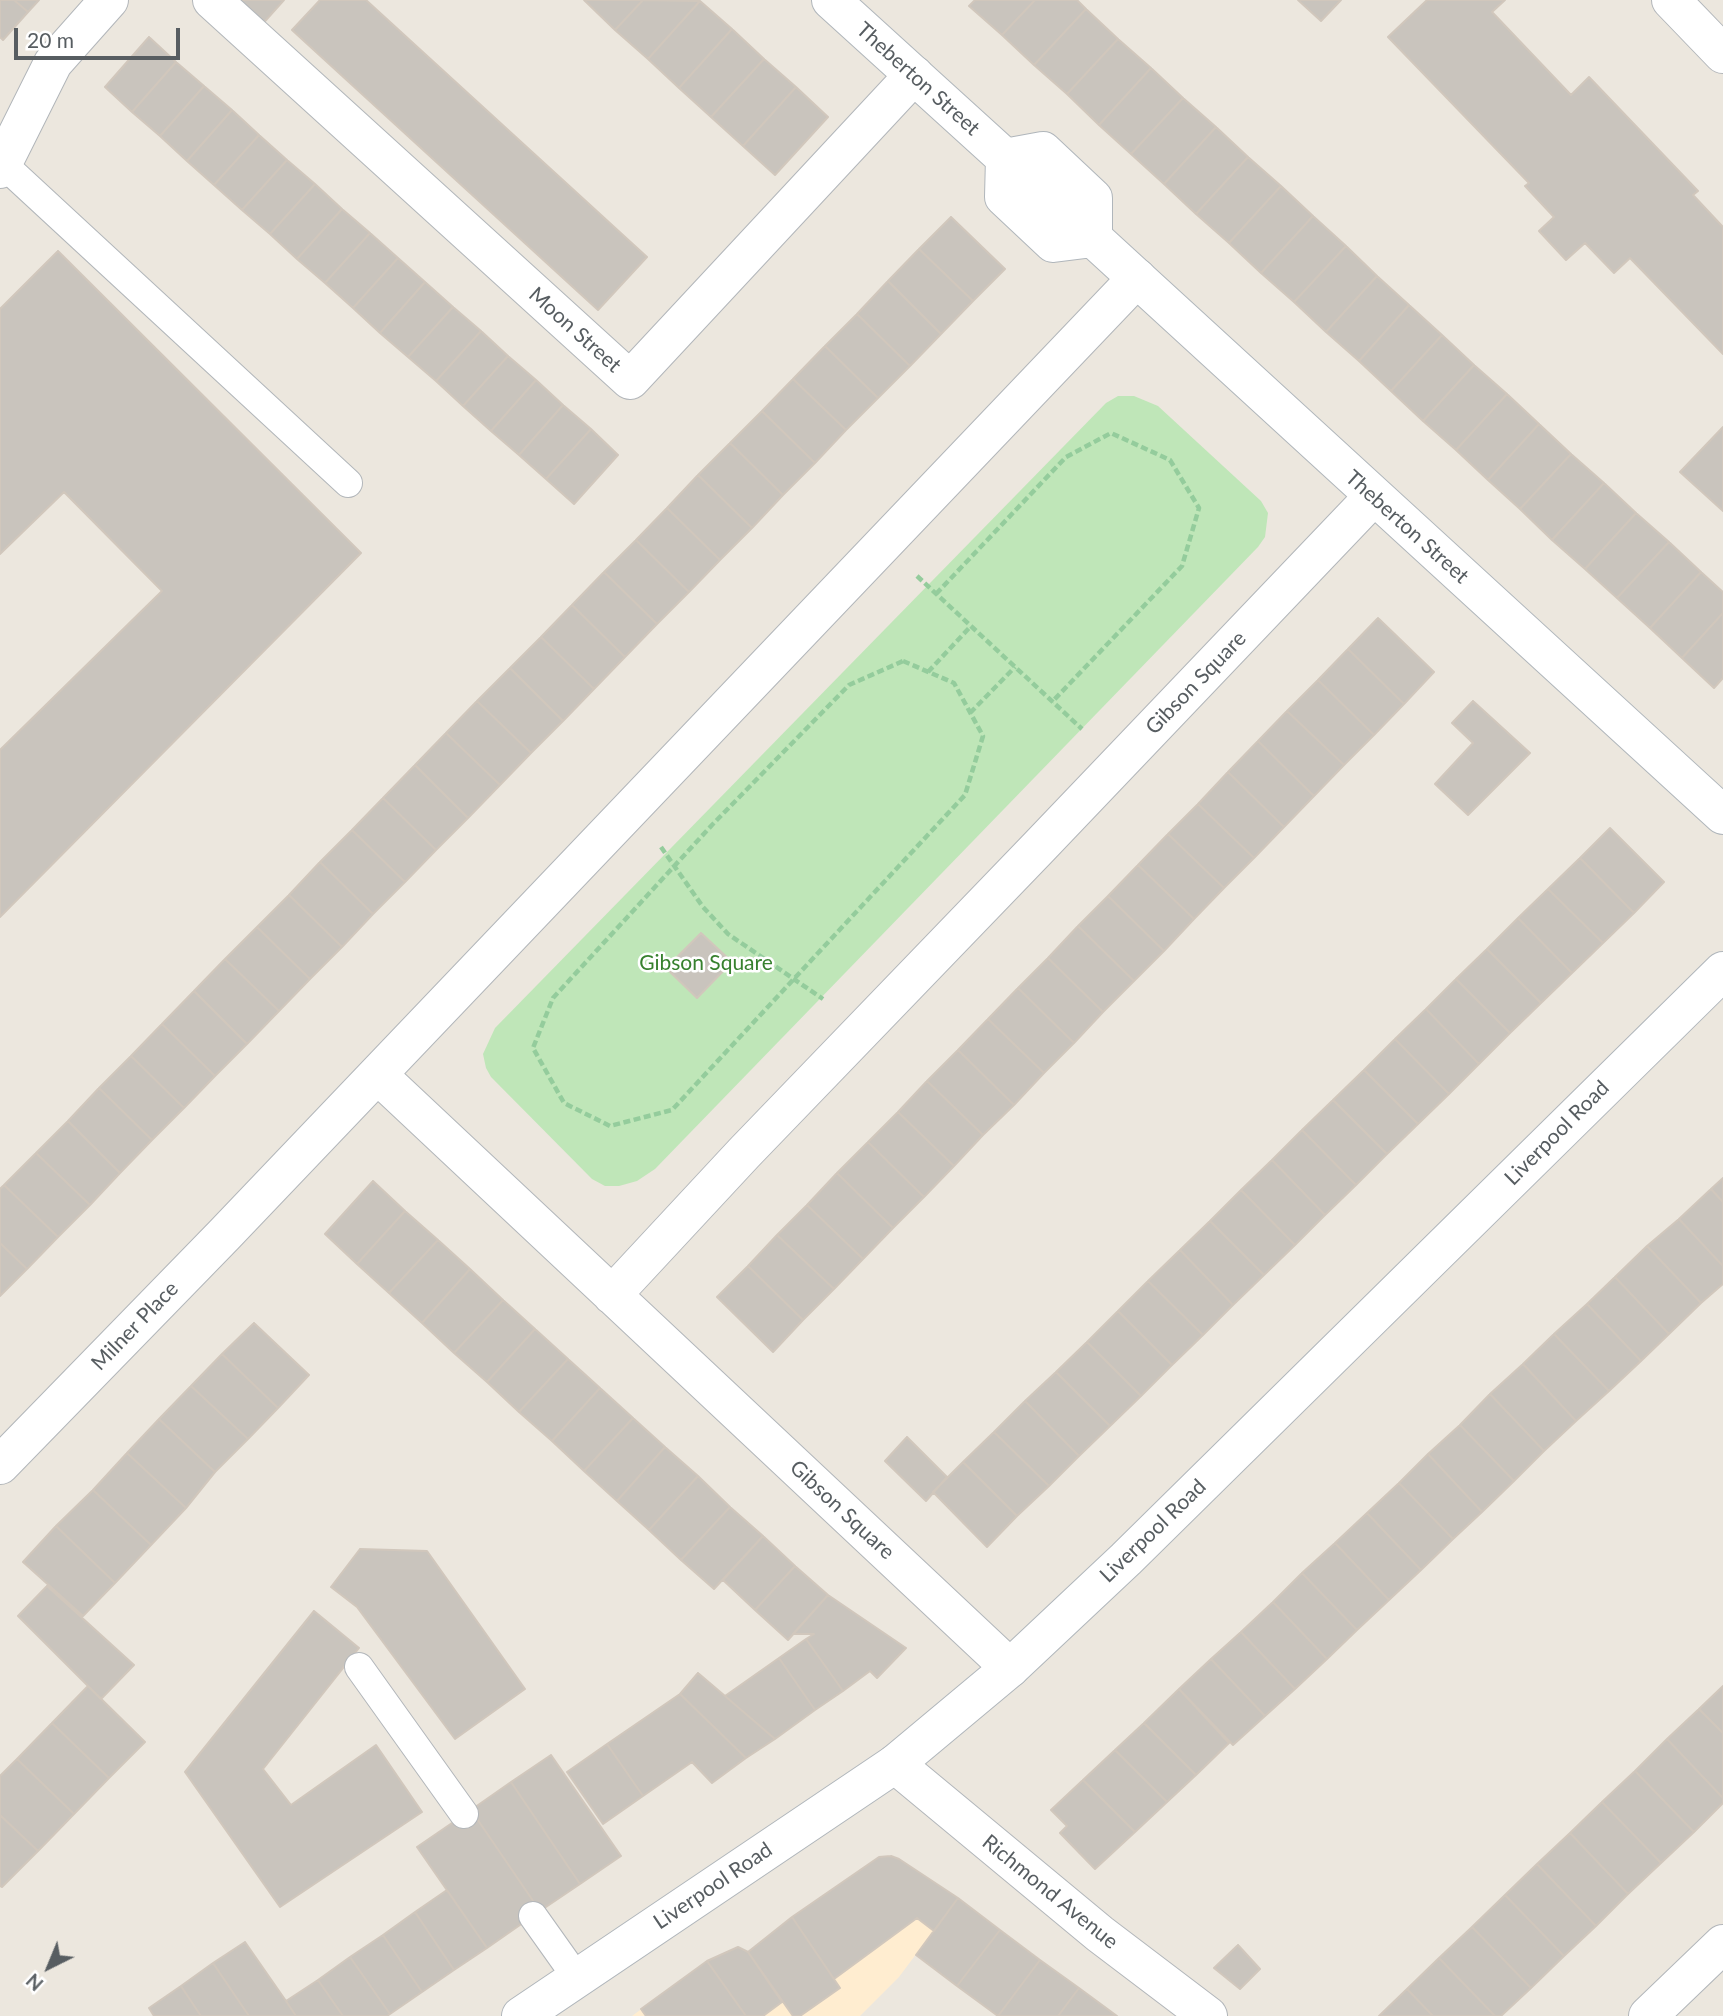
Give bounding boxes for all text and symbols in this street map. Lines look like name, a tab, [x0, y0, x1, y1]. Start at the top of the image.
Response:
scale bar	[18, 14, 184, 58]
street label: Theberton Street	[851, 17, 985, 141]
text: 20 m	[27, 27, 74, 52]
street label: Moon Street	[524, 282, 626, 378]
street label: Theberton Street	[1340, 465, 1474, 589]
street label: Gibson Square	[1141, 626, 1251, 740]
park label: Gibson Square	[639, 950, 773, 976]
street label: Liverpool Road	[1499, 1075, 1615, 1191]
street label: Milner Place	[86, 1276, 184, 1376]
street label: Gibson Square	[785, 1455, 899, 1565]
street label: Liverpool Road	[1095, 1474, 1211, 1588]
street label: Richmond Avenue	[977, 1830, 1123, 1954]
street label: Liverpool Road	[649, 1837, 777, 1935]
north arrow	[14, 1932, 84, 2002]
text: N	[21, 1969, 48, 1996]

